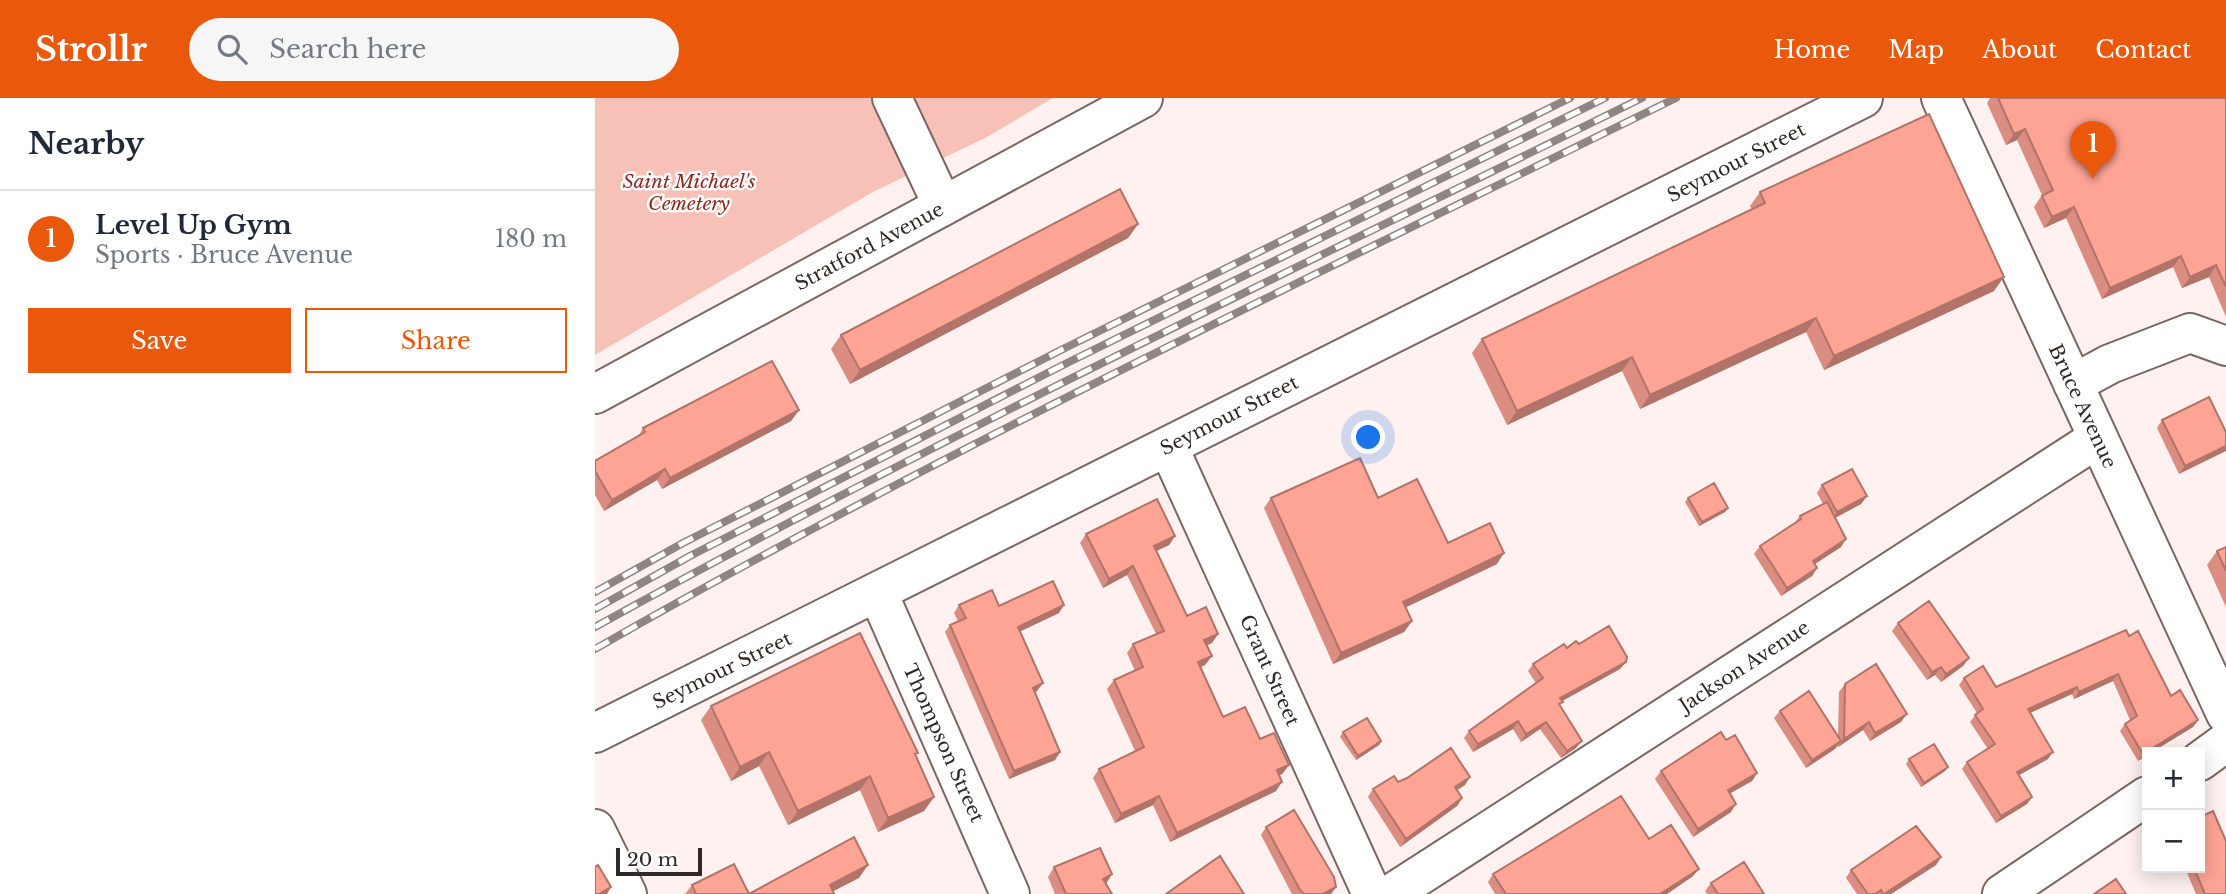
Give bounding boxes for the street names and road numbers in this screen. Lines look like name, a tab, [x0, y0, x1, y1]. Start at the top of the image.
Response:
street label: Seymour Street	[1663, 117, 1810, 207]
street label: Stratford Avenue	[791, 198, 947, 295]
street label: Bruce Avenue	[2044, 340, 2121, 472]
street label: Seymour Street	[1156, 370, 1303, 460]
street label: Grant Street	[1235, 611, 1305, 730]
street label: Jackson Avenue	[1672, 616, 1814, 719]
street label: Seymour Street	[649, 626, 796, 714]
street label: Thompson Street	[898, 661, 989, 827]

